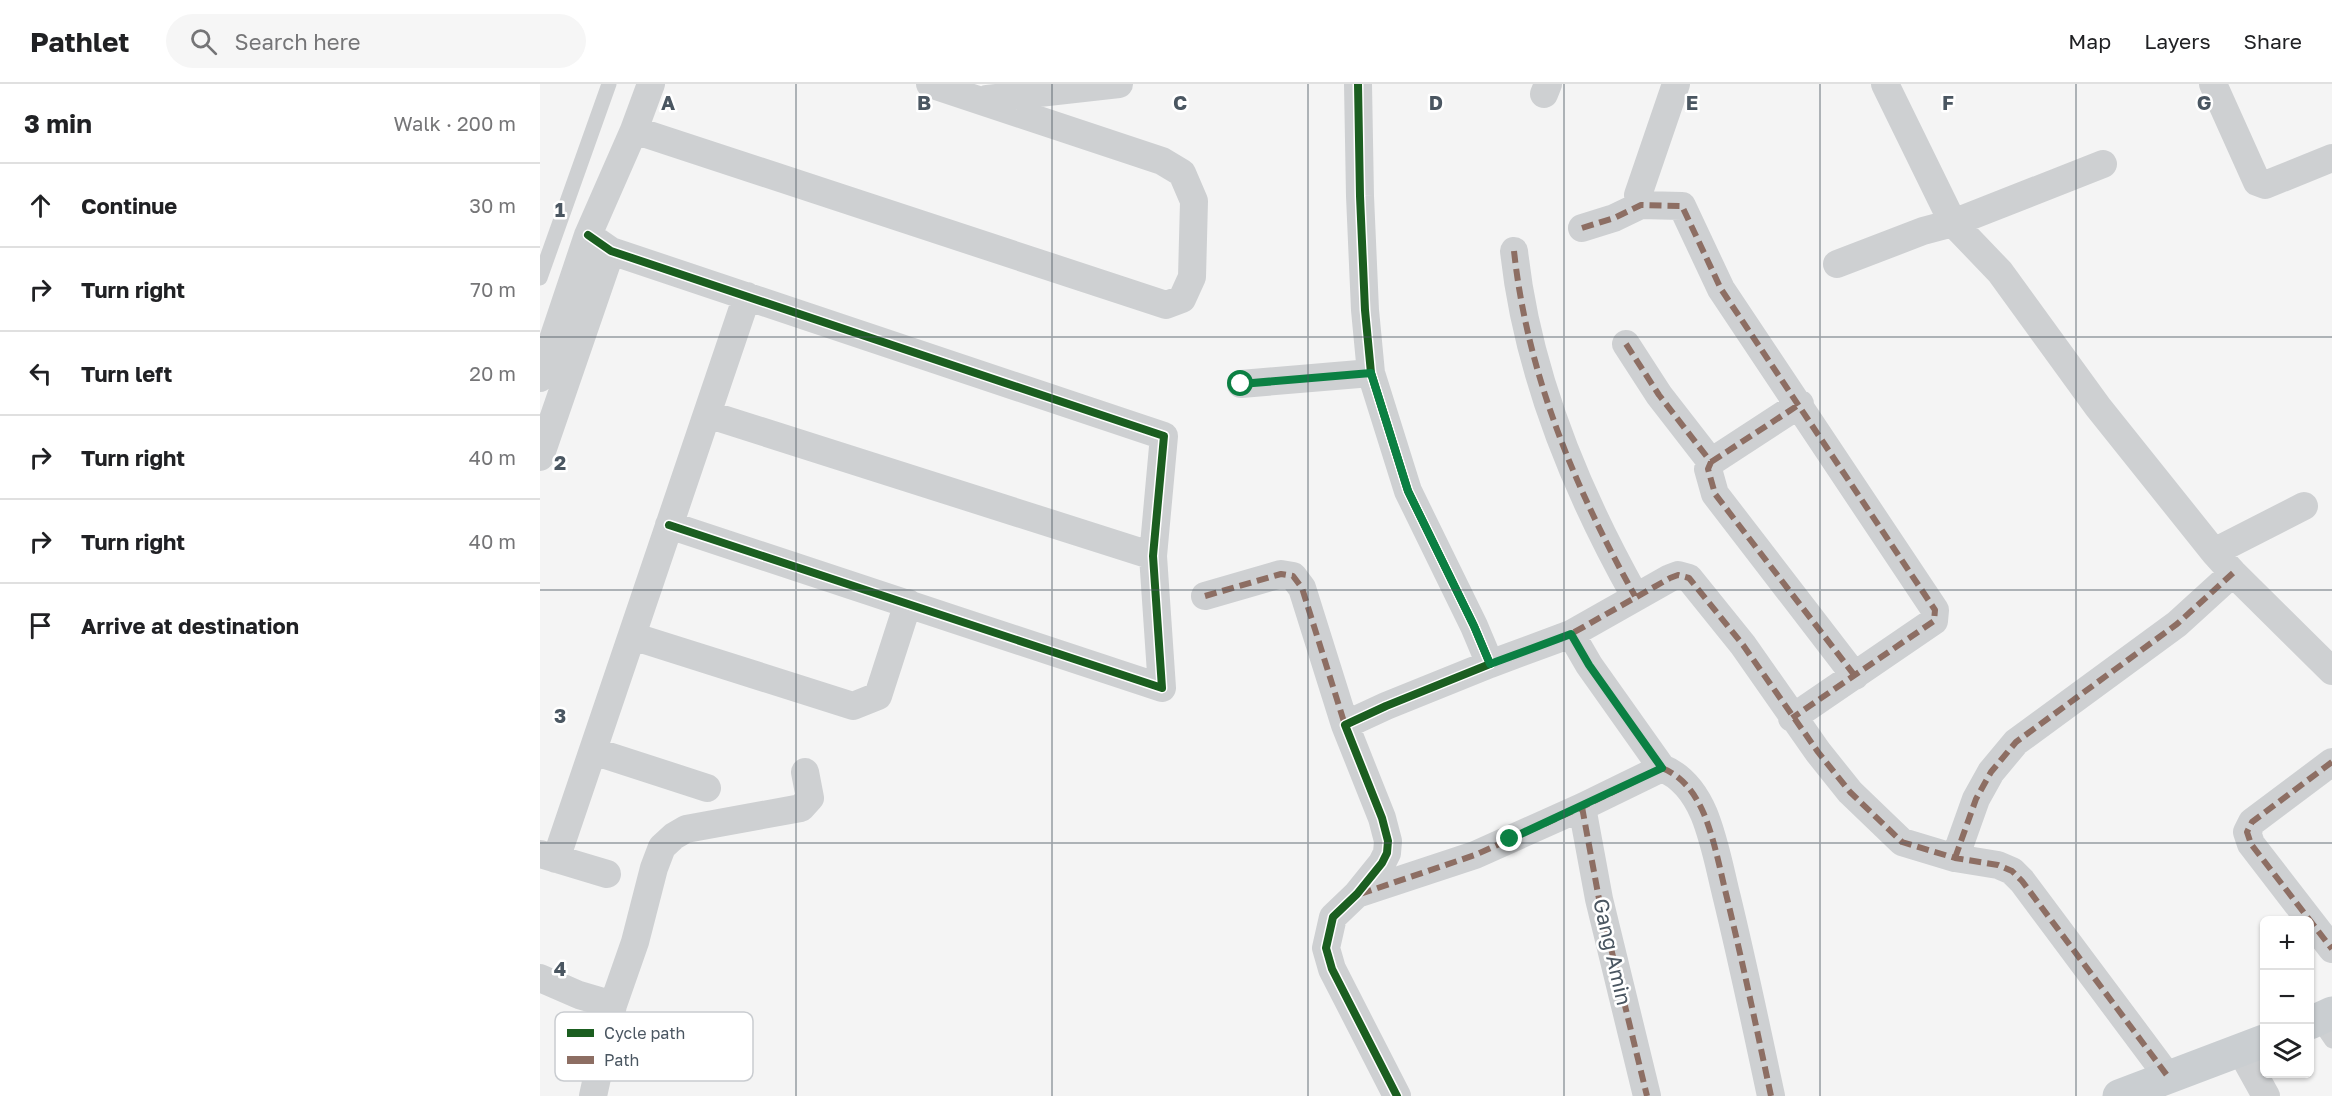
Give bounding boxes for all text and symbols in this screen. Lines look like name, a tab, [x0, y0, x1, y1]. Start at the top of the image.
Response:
search box	[166, 14, 586, 68]
text: Pathlet	[30, 25, 130, 58]
icon: search	[187, 25, 220, 58]
text: Search here	[235, 28, 361, 55]
text: Map	[2068, 28, 2111, 54]
text: Layers	[2144, 28, 2211, 54]
text: Share	[2244, 28, 2302, 54]
text: A	[661, 90, 675, 114]
text: B	[917, 90, 931, 114]
text: C	[1173, 90, 1187, 114]
text: D	[1429, 90, 1443, 114]
text: E	[1686, 90, 1698, 114]
text: F	[1942, 90, 1954, 114]
text: G	[2197, 90, 2211, 114]
text: 3 min	[24, 108, 92, 139]
text: Walk · 200 m	[394, 111, 516, 135]
icon: ahead	[24, 189, 57, 222]
text: Continue	[81, 192, 177, 219]
text: 30 m	[469, 193, 516, 217]
text: 1	[555, 197, 565, 221]
icon: right	[24, 273, 57, 306]
text: Turn right	[81, 276, 185, 303]
text: 70 m	[470, 277, 516, 301]
icon: left	[24, 357, 57, 390]
text: Turn left	[81, 360, 172, 387]
text: 20 m	[469, 361, 516, 385]
route start	[1227, 370, 1253, 396]
icon: right	[24, 441, 57, 474]
text: Turn right	[81, 444, 185, 471]
text: 40 m	[469, 445, 516, 469]
text: 2	[554, 450, 566, 474]
icon: right	[24, 525, 57, 558]
text: Turn right	[81, 528, 185, 555]
text: 40 m	[469, 529, 516, 553]
icon: arrive	[24, 609, 57, 642]
text: Arrive at destination	[81, 612, 299, 639]
text: 3	[554, 703, 566, 727]
route end	[1496, 825, 1522, 851]
street label: Gang Amin	[1588, 896, 1638, 1008]
map controls	[2260, 916, 2314, 1078]
button: +	[2260, 916, 2314, 970]
text: 4	[554, 956, 566, 980]
button: −	[2260, 970, 2314, 1024]
legend	[555, 1012, 753, 1081]
text: Cycle path	[604, 1023, 685, 1043]
button: layers	[2260, 1024, 2314, 1078]
text: Path	[604, 1050, 639, 1070]

